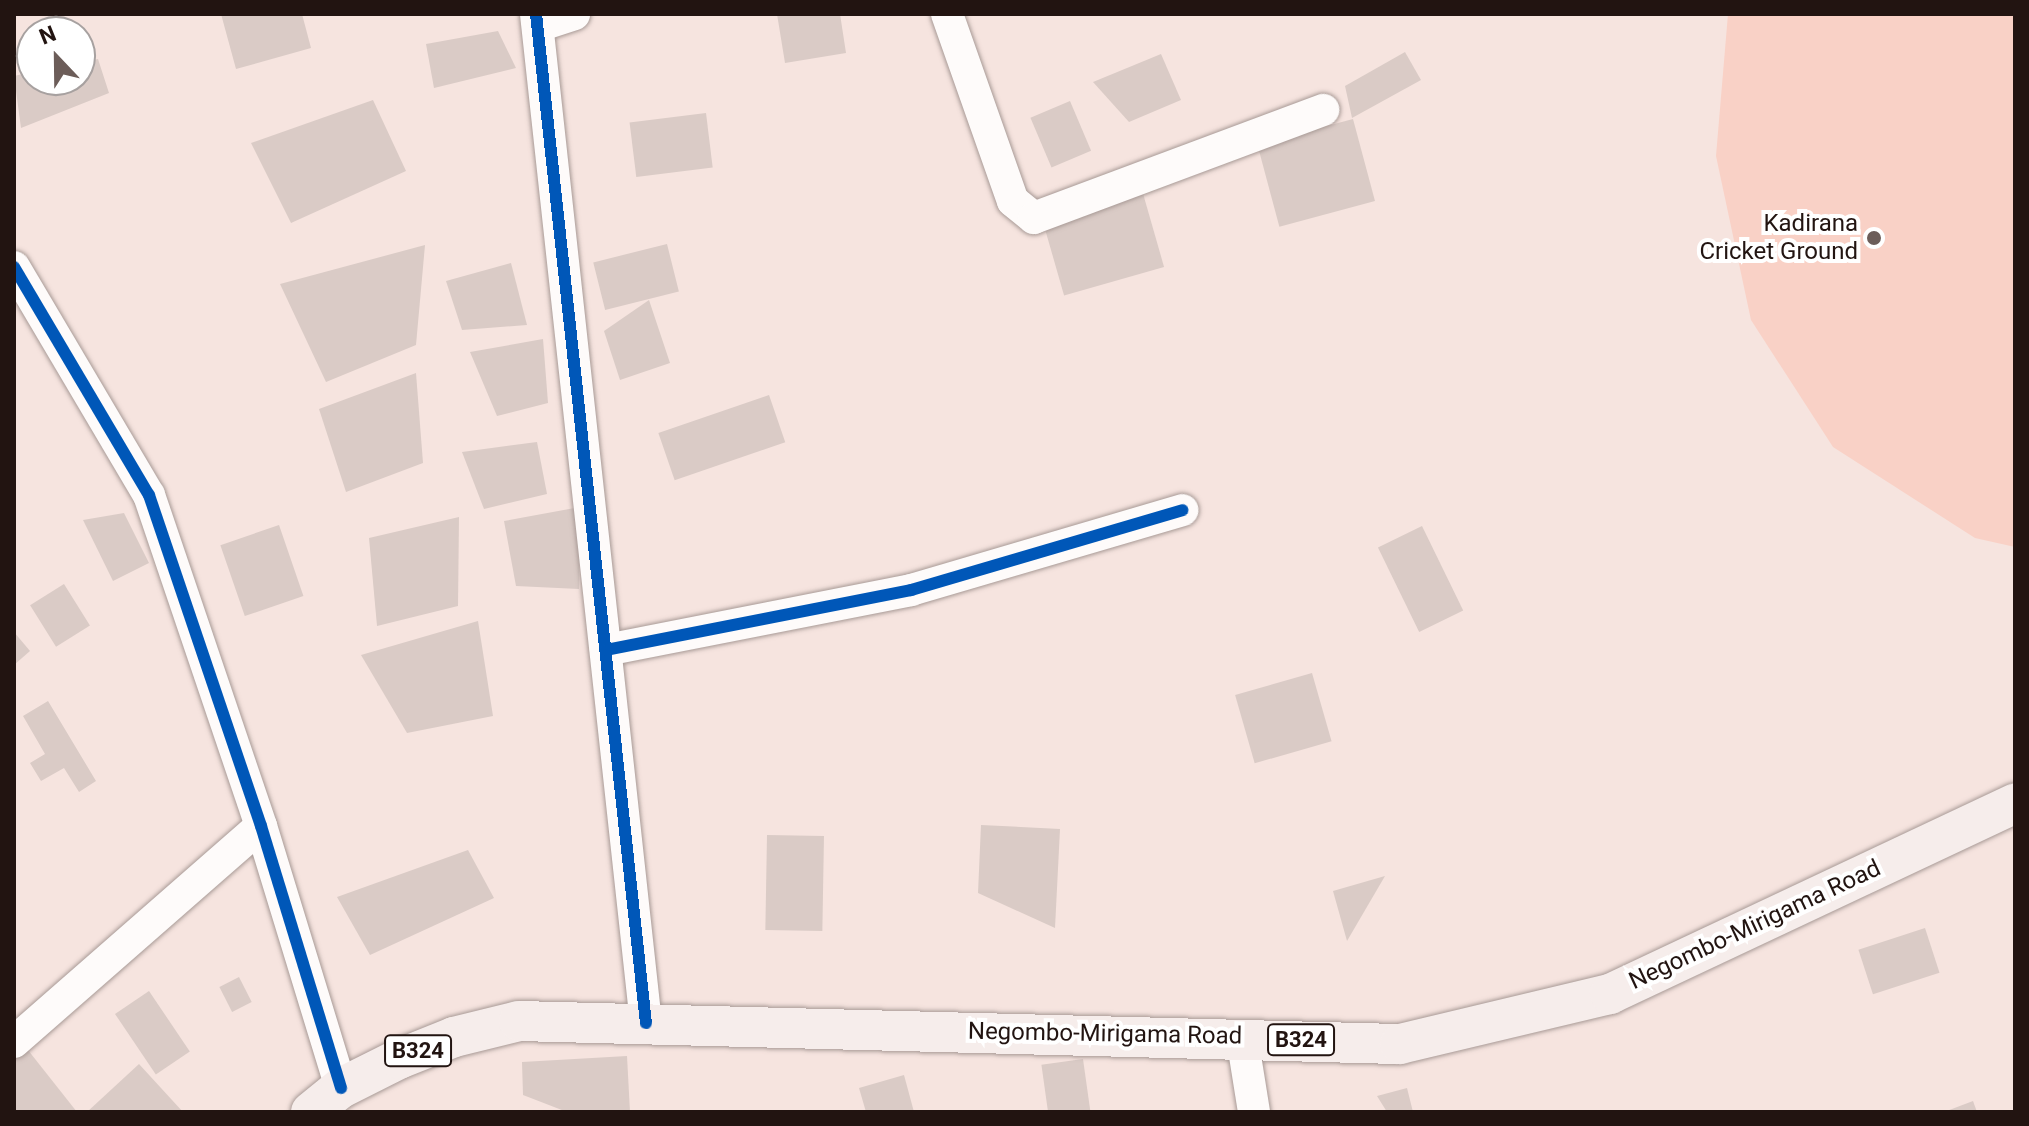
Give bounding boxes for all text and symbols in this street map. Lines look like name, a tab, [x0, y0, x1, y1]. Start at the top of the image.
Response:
north arrow	[16, 16, 96, 96]
text: N	[36, 21, 59, 50]
place label: Kadirana Cricket Ground	[1699, 210, 1858, 266]
marker: Kadirana Cricket Ground	[1865, 229, 1883, 247]
street label: Negombo-Mirigama Road	[1625, 854, 1885, 996]
street label: Negombo-Mirigama Road	[968, 1017, 1242, 1051]
road number: B324	[1267, 1022, 1335, 1058]
road number: B324	[384, 1033, 452, 1069]

